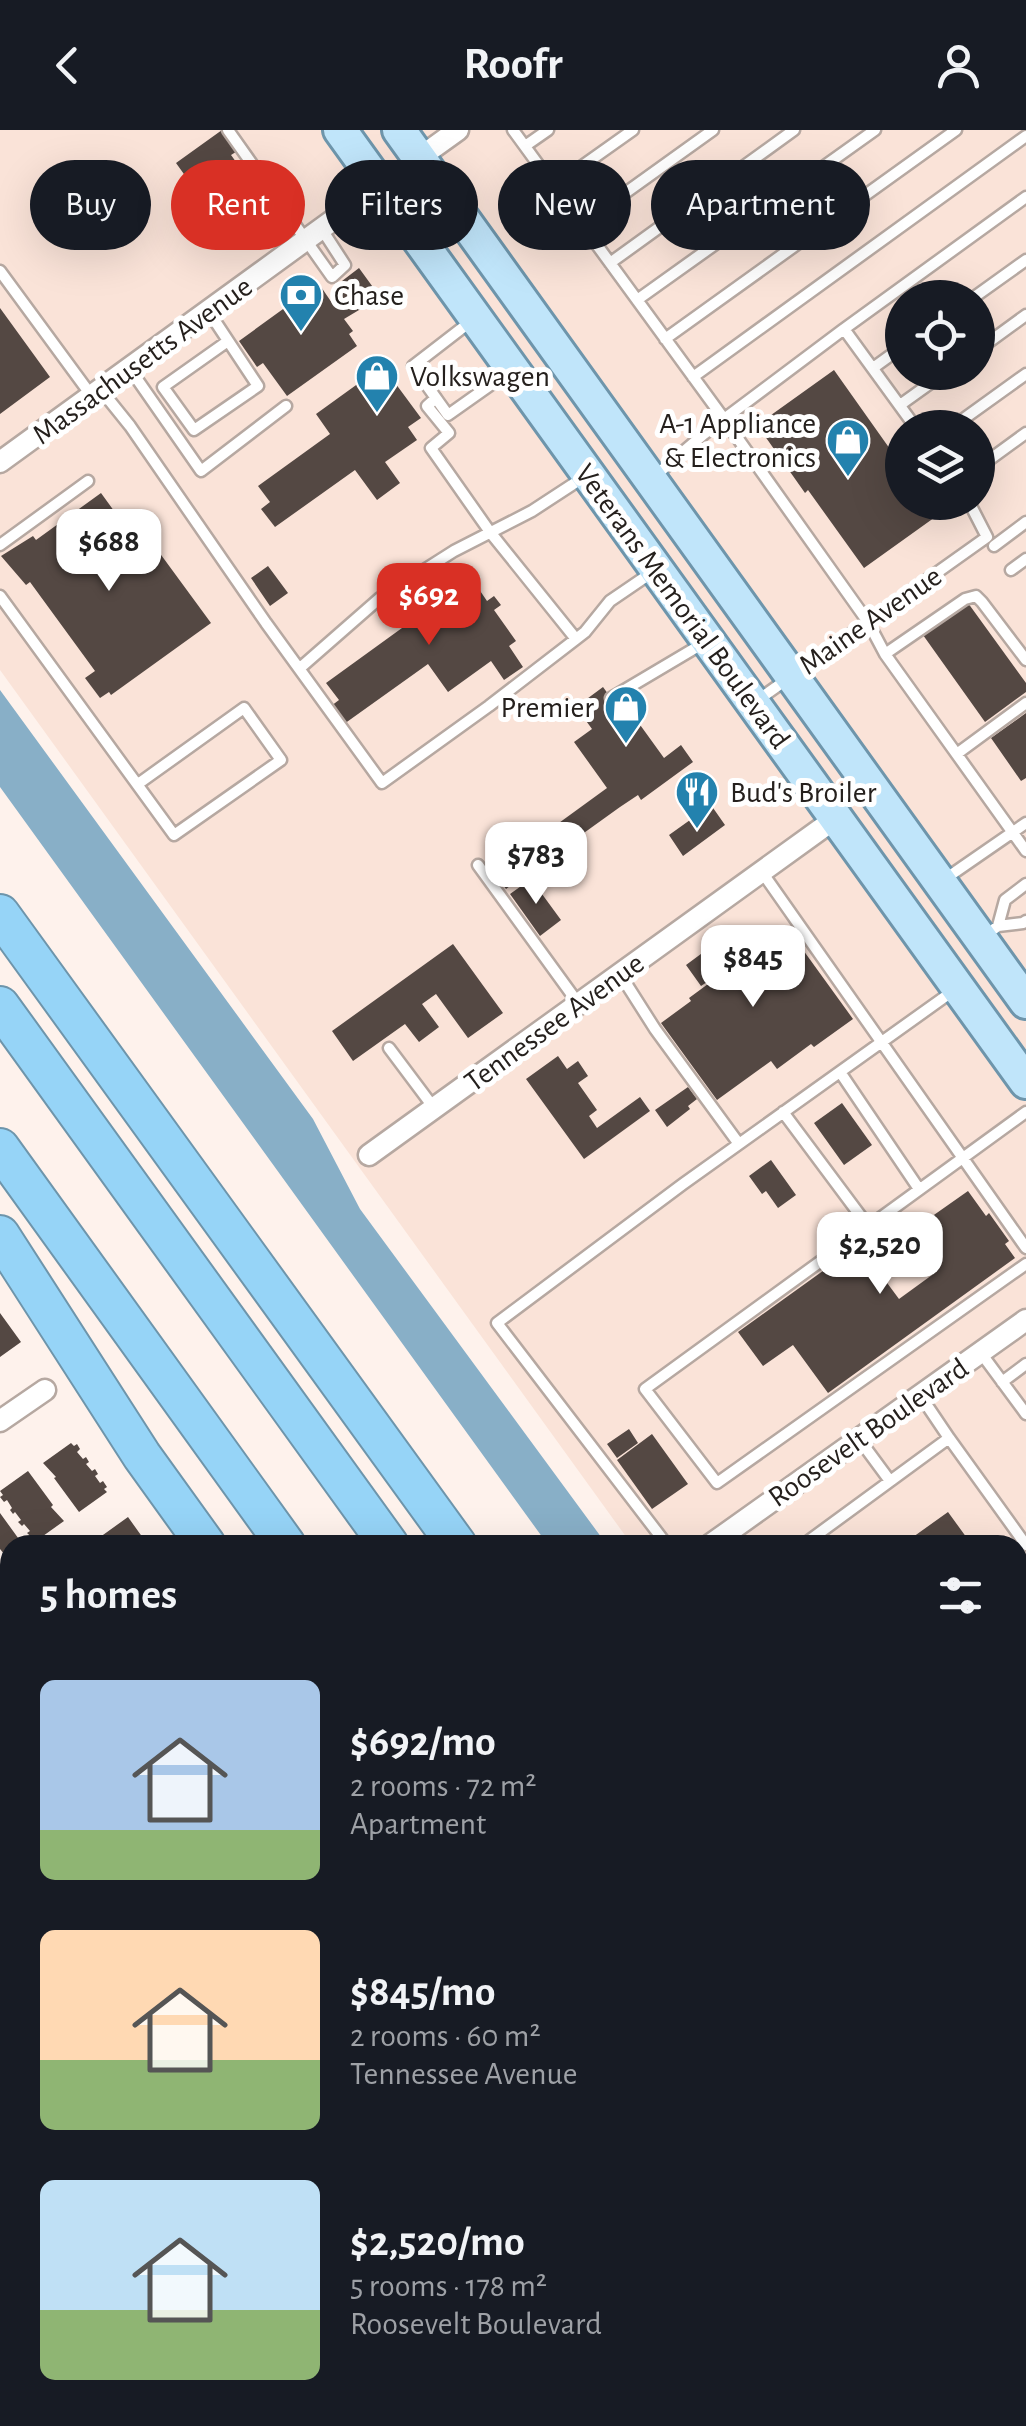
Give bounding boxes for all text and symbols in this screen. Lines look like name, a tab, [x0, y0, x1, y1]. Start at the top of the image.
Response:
icon: back	[40, 38, 95, 93]
icon: person	[931, 38, 986, 93]
text: Roofr	[463, 42, 563, 87]
chip: Buy	[30, 160, 151, 250]
chip: Rent	[171, 160, 305, 250]
chip: Filters	[325, 160, 478, 250]
chip: New	[498, 160, 631, 250]
chip: Apartment	[651, 160, 870, 250]
street label: Massachusetts Avenue	[27, 271, 258, 450]
bank icon: Chase	[278, 272, 324, 333]
map controls	[885, 280, 995, 520]
button: locate	[885, 280, 995, 390]
place label: Chase	[334, 281, 404, 311]
shop icon: Volkswagen	[354, 353, 400, 414]
place label: Volkswagen	[410, 362, 550, 392]
place label: A-1 Appliance & Electronics	[659, 409, 816, 473]
button: layers	[885, 410, 995, 520]
shop icon: A-1 Appliance & Electronics	[825, 417, 871, 478]
street label: Veterans Memorial Boulevard	[569, 459, 795, 754]
pin: $688	[50, 509, 168, 594]
text: $688	[78, 525, 140, 557]
street label: Maine Avenue	[794, 561, 947, 681]
pin: $692	[370, 563, 488, 648]
text: $692	[399, 579, 459, 611]
shop icon: Premier	[603, 684, 649, 745]
place label: Premier	[501, 693, 594, 723]
restaurant icon: Bud's Broiler	[674, 769, 720, 830]
place label: Bud's Broiler	[730, 778, 877, 808]
pin: $783	[477, 822, 595, 907]
text: $783	[507, 838, 565, 870]
pin: $845	[694, 925, 812, 1010]
text: $845	[723, 941, 783, 973]
street label: Tennessee Avenue	[459, 948, 650, 1098]
pin: $2,520	[799, 1212, 961, 1297]
text: $2,520	[839, 1228, 921, 1260]
street label: Roosevelt Boulevard	[763, 1353, 974, 1513]
icon: filters	[933, 1568, 988, 1623]
text: 5 homes	[40, 1574, 177, 1616]
icon: home	[120, 1720, 240, 1840]
text: $692/mo	[350, 1721, 496, 1763]
text: 2 rooms · 72 m²	[350, 1770, 537, 1802]
text: Apartment	[350, 1808, 486, 1840]
icon: home	[120, 1970, 240, 2090]
text: $845/mo	[350, 1971, 495, 2013]
text: 2 rooms · 60 m²	[350, 2020, 541, 2052]
text: Tennessee Avenue	[350, 2058, 578, 2090]
icon: home	[120, 2220, 240, 2340]
text: $2,520/mo	[350, 2221, 525, 2263]
text: 5 rooms · 178 m²	[350, 2270, 547, 2302]
text: Roosevelt Boulevard	[350, 2308, 602, 2340]

